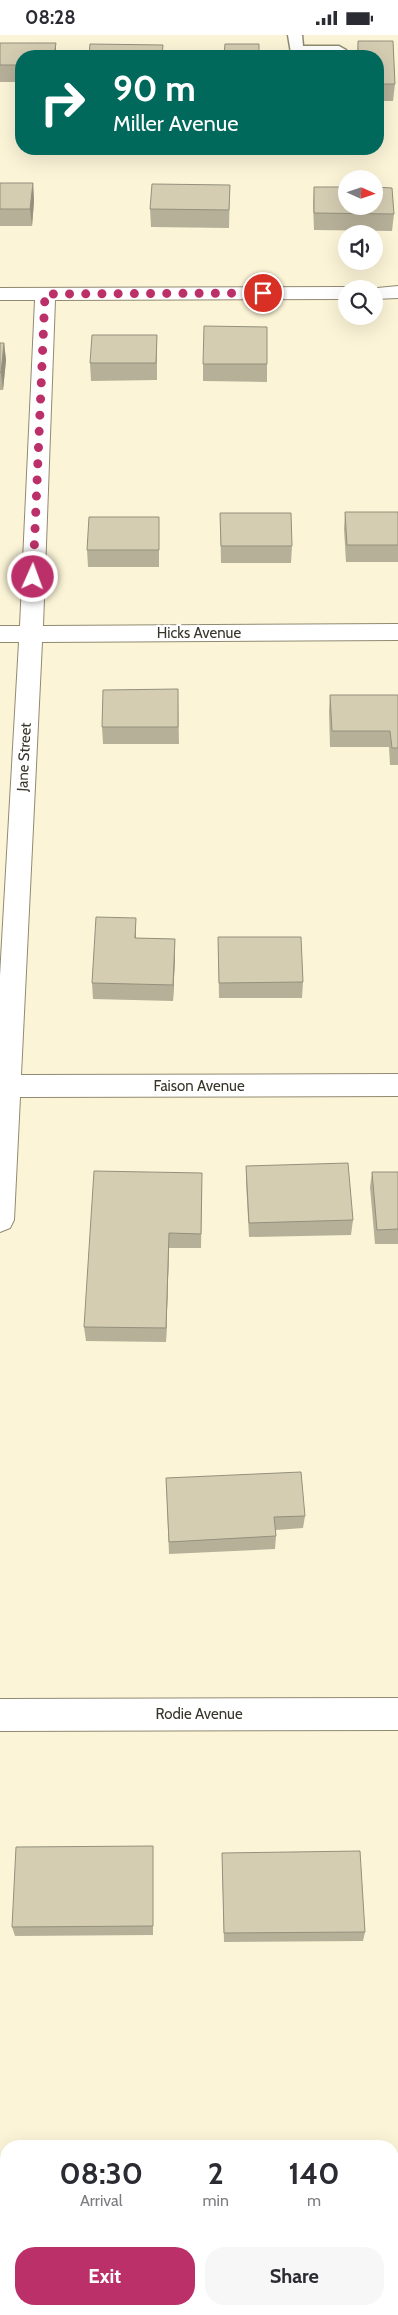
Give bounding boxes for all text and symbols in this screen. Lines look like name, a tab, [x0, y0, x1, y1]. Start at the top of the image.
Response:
text: 08:28	[25, 6, 76, 29]
text: 90 m	[113, 67, 196, 110]
icon: right	[30, 70, 95, 135]
text: Miller Avenue	[113, 110, 239, 137]
north arrow	[338, 170, 382, 215]
map controls	[338, 170, 383, 325]
button: sound	[338, 225, 383, 270]
pin	[242, 272, 284, 314]
icon: arrive	[249, 279, 277, 307]
button: search	[338, 280, 383, 325]
position arrow	[6, 550, 58, 602]
street label: Hicks Avenue	[157, 624, 241, 642]
street label: Jane Street	[13, 722, 35, 793]
street label: Faison Avenue	[153, 1077, 245, 1095]
street label: Rodie Avenue	[155, 1705, 243, 1723]
text: 08:30	[60, 2155, 143, 2192]
text: 2	[208, 2155, 224, 2192]
text: 140	[288, 2155, 339, 2192]
text: Arrival	[80, 2191, 123, 2210]
text: min	[203, 2191, 229, 2210]
text: m	[307, 2191, 321, 2210]
button: Exit	[15, 2247, 195, 2305]
button: Share	[205, 2247, 384, 2305]

